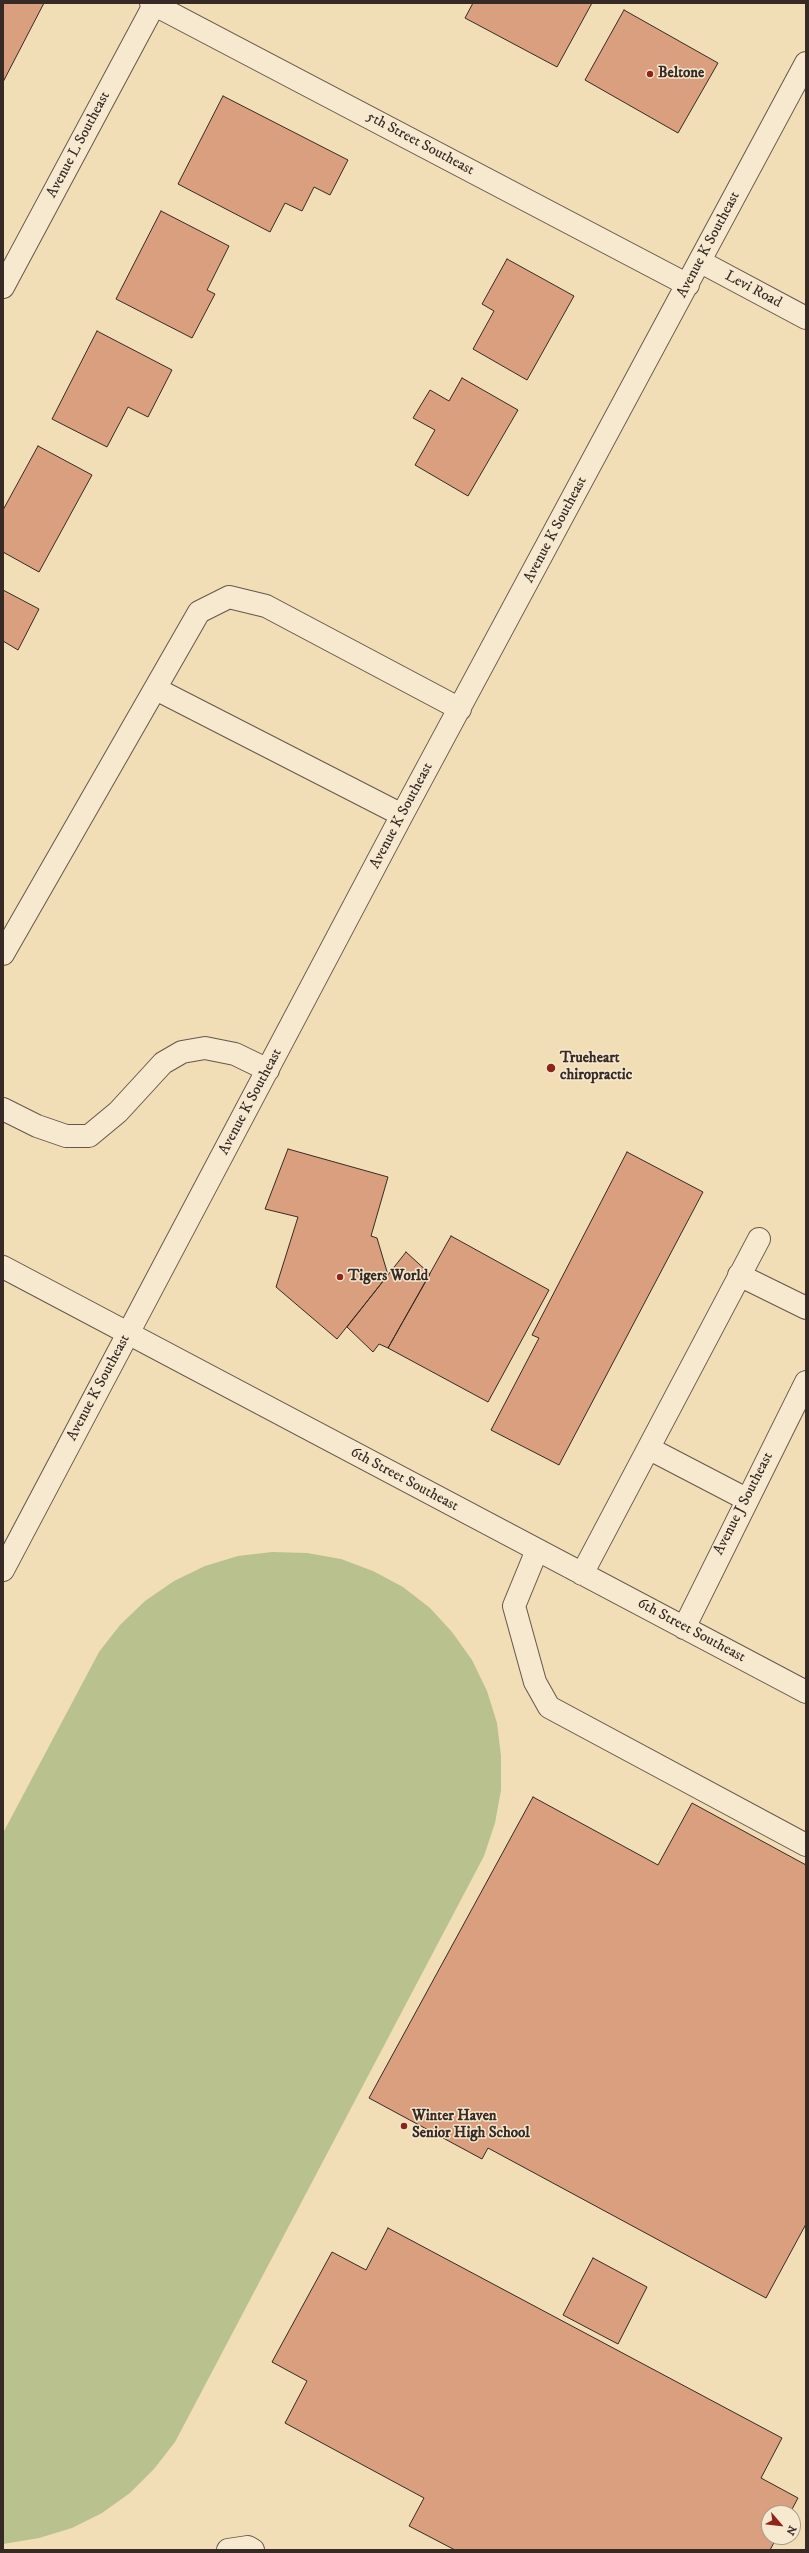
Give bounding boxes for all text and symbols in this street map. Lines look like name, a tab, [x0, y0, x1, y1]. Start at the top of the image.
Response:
place label: Beltone	[658, 65, 704, 83]
marker: Beltone	[645, 69, 655, 79]
street label: Avenue L Southeast	[43, 89, 115, 201]
street label: 5th Street Southeast	[363, 108, 477, 180]
street label: Avenue K Southeast	[673, 189, 745, 301]
street label: Levi Road	[722, 268, 784, 312]
street label: Avenue K Southeast	[520, 474, 592, 586]
street label: Avenue K Southeast	[366, 760, 438, 872]
street label: Avenue K Southeast	[215, 1046, 287, 1158]
place label: Trueheart chiropractic	[560, 1050, 632, 1085]
marker: Trueheart chiropractic	[545, 1062, 557, 1074]
place label: Tigers World	[348, 1268, 428, 1286]
marker: Tigers World	[335, 1272, 345, 1282]
street label: Avenue K Southeast	[63, 1332, 135, 1444]
street label: 6th Street Southeast	[347, 1444, 461, 1516]
street label: Avenue J Southeast	[710, 1450, 778, 1558]
street label: 6th Street Southeast	[634, 1595, 748, 1667]
place label: Winter Haven Senior High School	[412, 2108, 530, 2143]
marker: Winter Haven Senior High School	[399, 2121, 409, 2131]
north arrow	[761, 2505, 801, 2545]
text: N	[782, 2523, 799, 2537]

